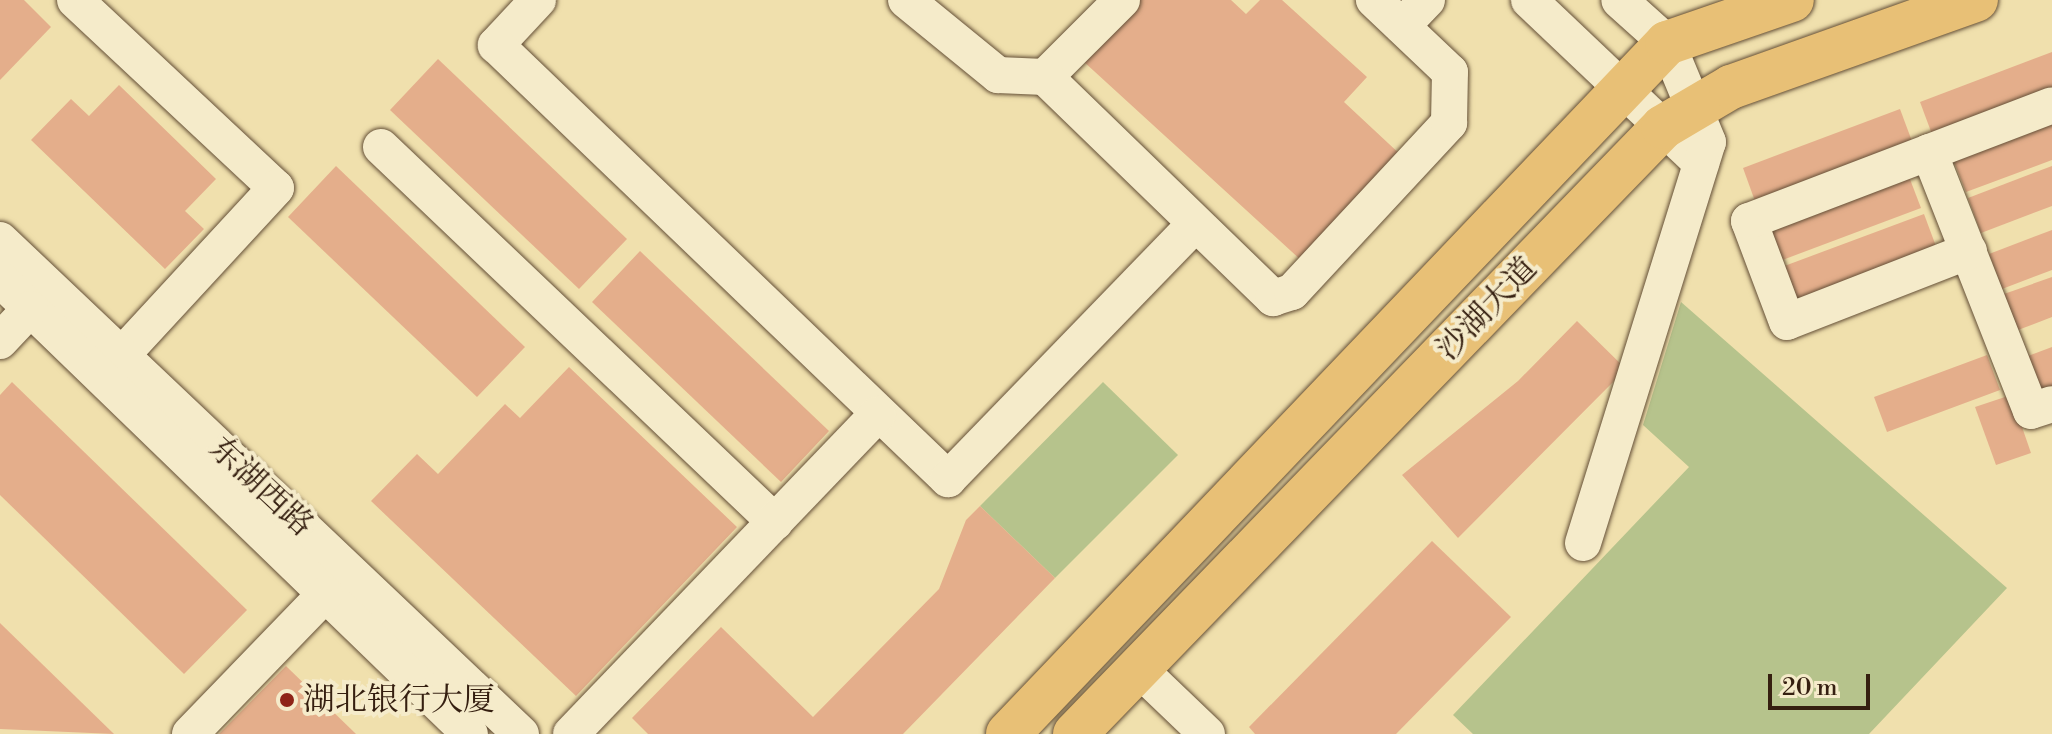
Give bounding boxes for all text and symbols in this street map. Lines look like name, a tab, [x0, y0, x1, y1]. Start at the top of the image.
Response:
street label: 沙湖大道	[1429, 250, 1545, 368]
street label: 东湖西路	[201, 429, 321, 545]
scale bar	[1772, 658, 1874, 708]
text: 20 m	[1782, 673, 1838, 703]
place label: 湖北银行大厦	[303, 681, 495, 719]
marker: 湖北银行大厦	[278, 691, 296, 709]

